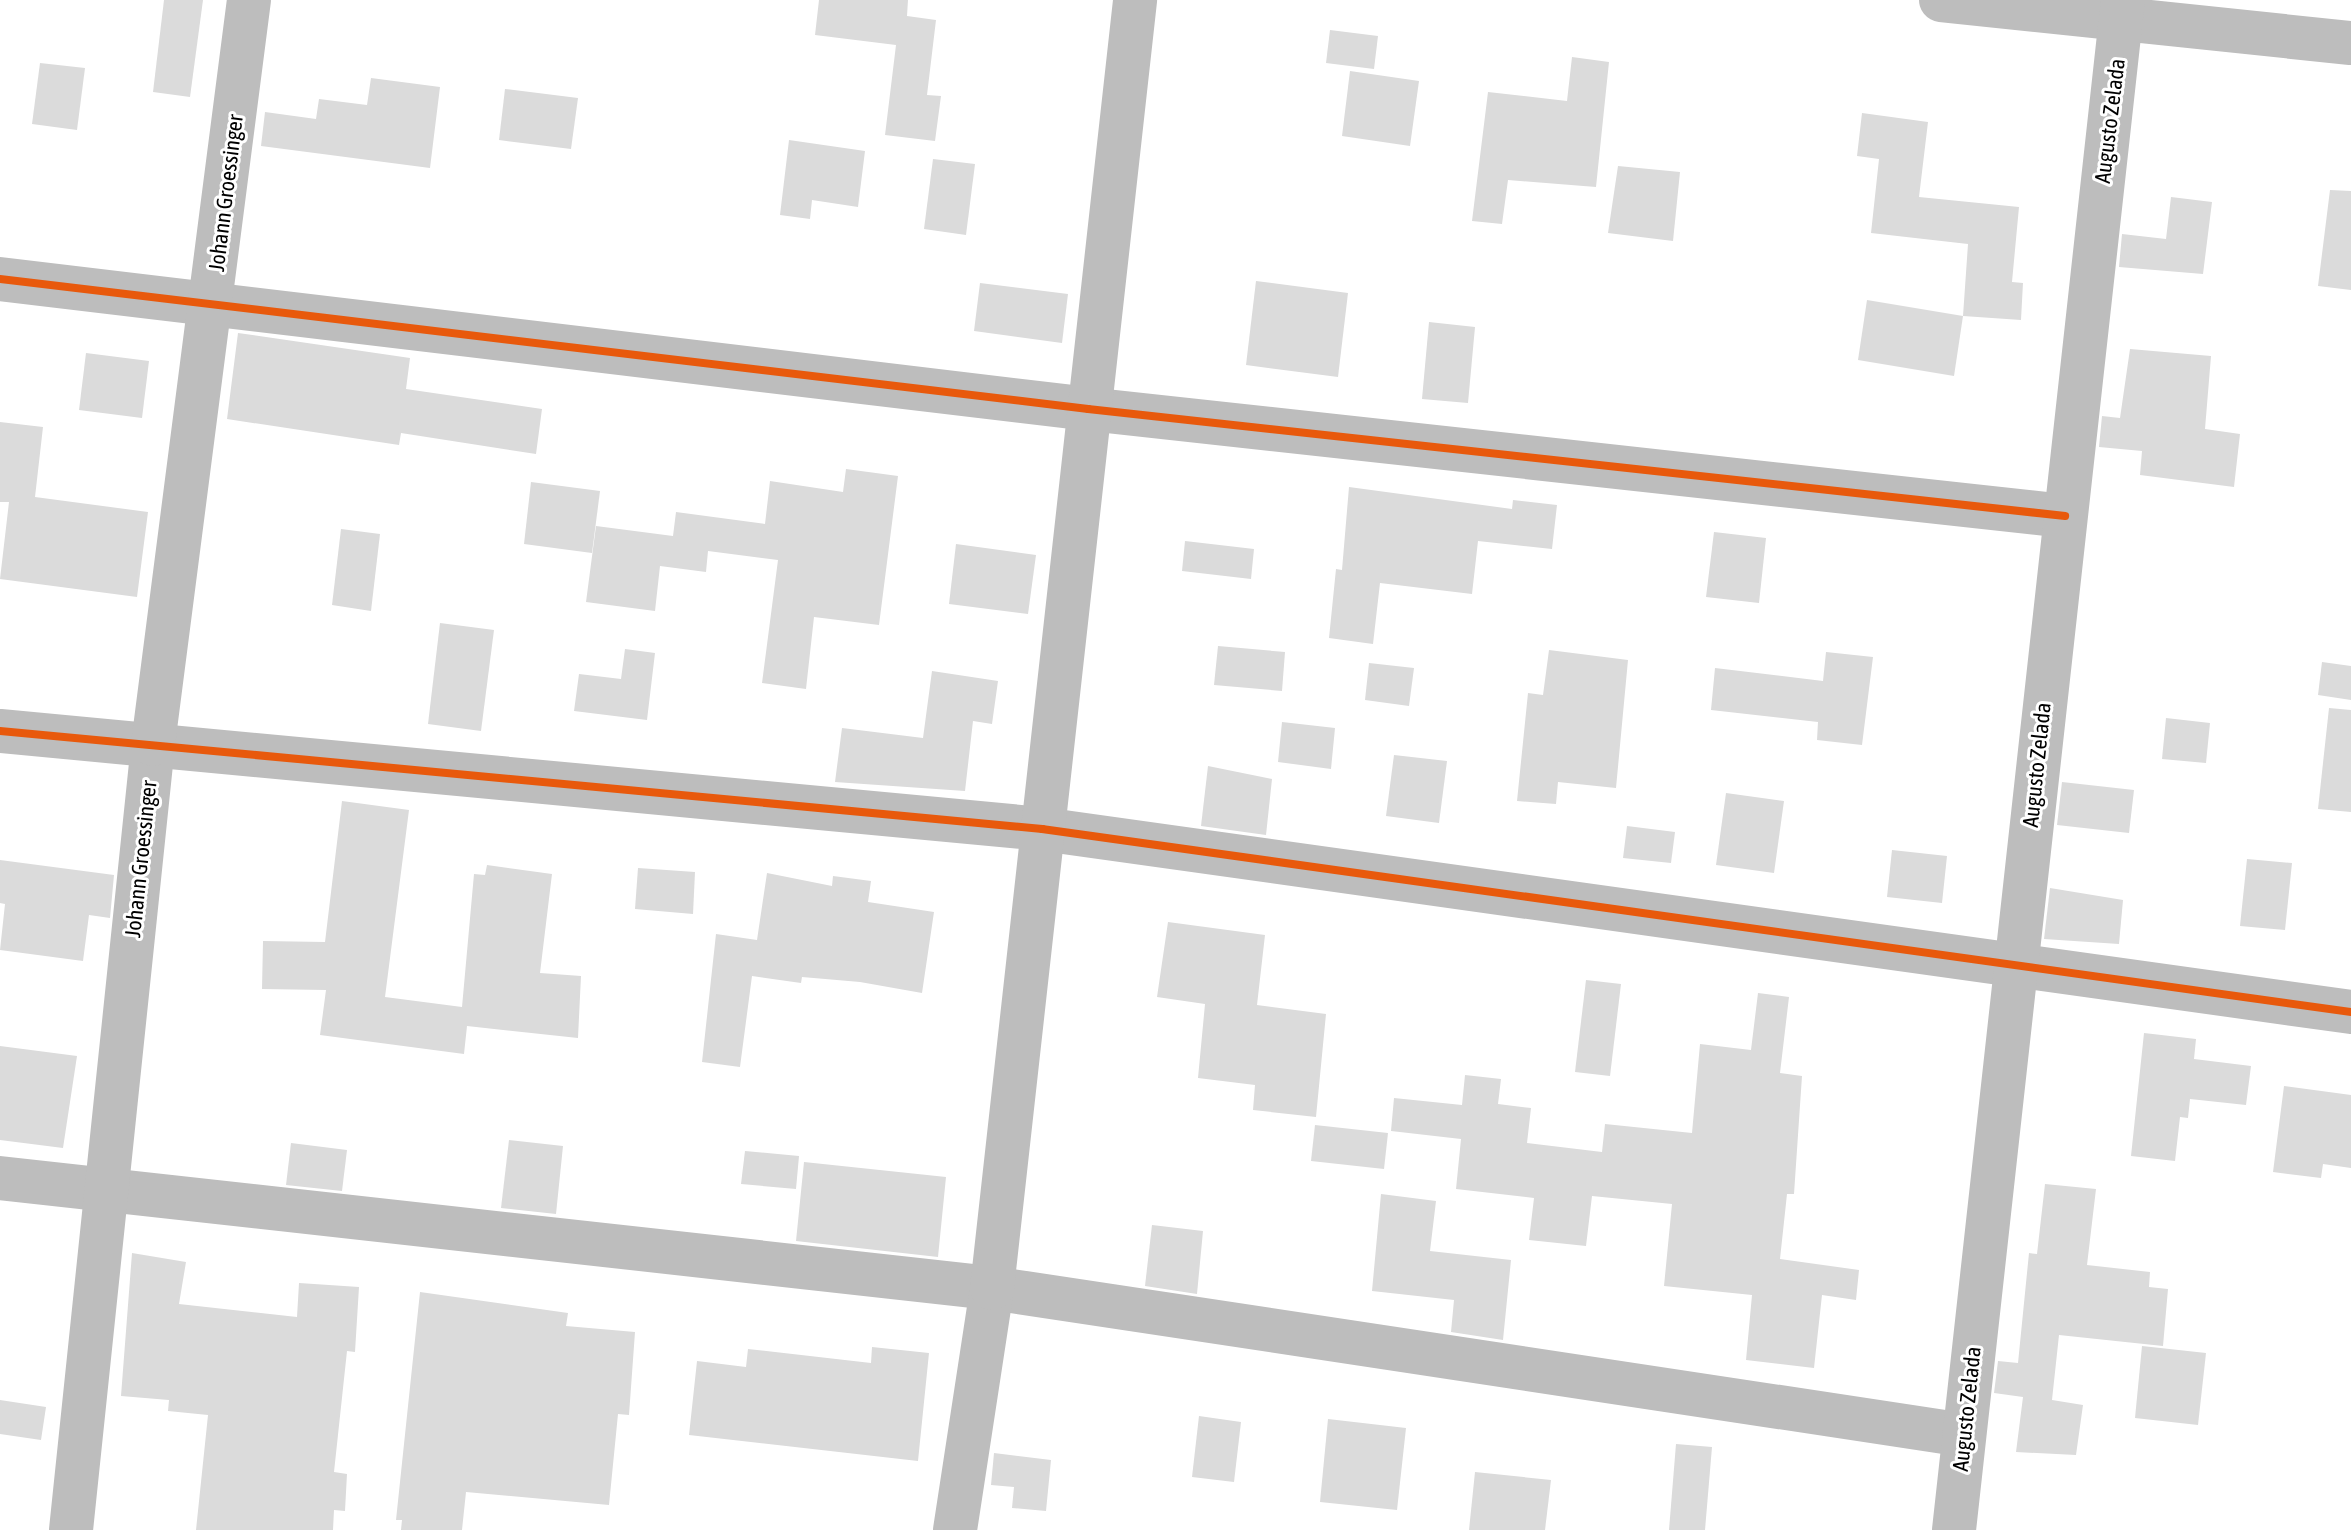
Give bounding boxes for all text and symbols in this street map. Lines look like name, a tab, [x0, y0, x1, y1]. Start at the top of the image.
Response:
street label: Augusto Zelada	[2089, 57, 2131, 185]
street label: Johann Groessinger	[203, 113, 249, 273]
street label: Augusto Zelada	[2017, 701, 2057, 829]
street label: Johann Groessinger	[120, 779, 162, 939]
street label: Augusto Zelada	[1947, 1345, 1987, 1473]

